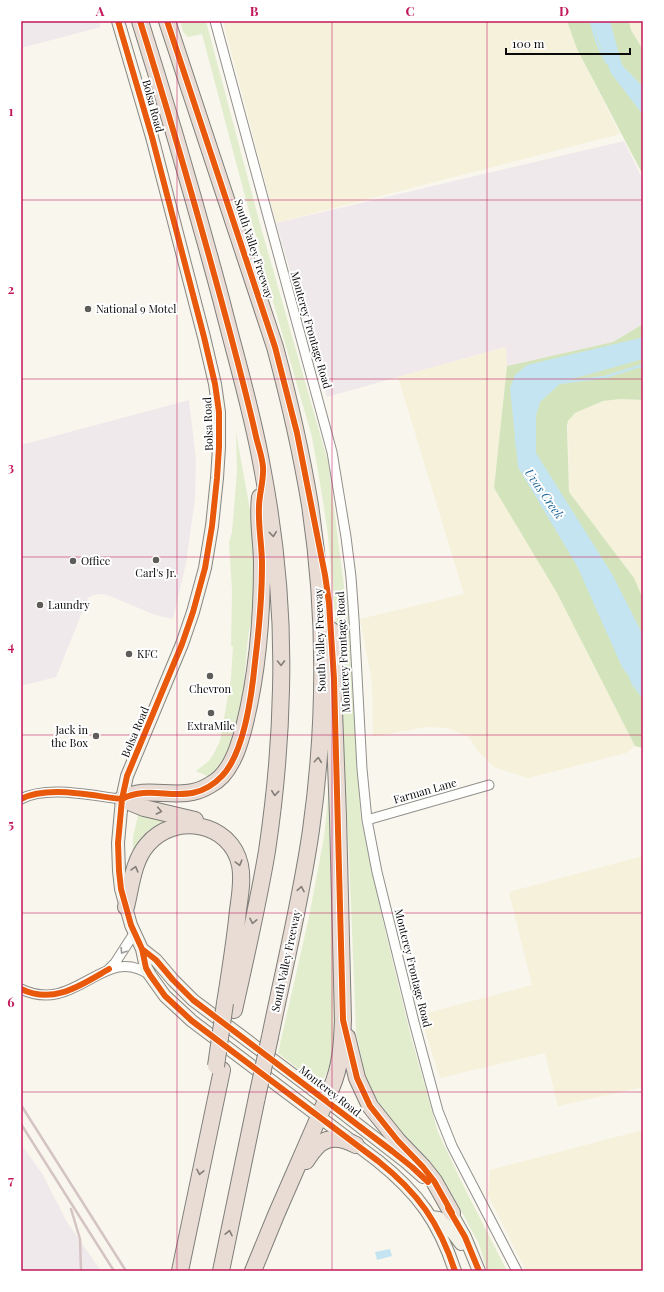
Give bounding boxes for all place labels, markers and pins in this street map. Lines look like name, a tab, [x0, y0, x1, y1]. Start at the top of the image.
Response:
place label: National 9 Motel	[96, 301, 176, 316]
marker: National 9 Motel	[83, 304, 93, 314]
place label: Office	[81, 553, 111, 568]
marker: Carl's Jr.	[151, 555, 161, 565]
marker: Office	[68, 556, 78, 566]
place label: Carl's Jr.	[135, 565, 177, 580]
place label: Laundry	[48, 597, 90, 612]
marker: Laundry	[35, 600, 45, 610]
place label: KFC	[137, 646, 158, 661]
marker: KFC	[124, 649, 134, 659]
marker: Chevron	[205, 671, 215, 681]
place label: Chevron	[189, 681, 232, 696]
marker: ExtraMile	[206, 708, 216, 718]
place label: ExtraMile	[187, 718, 235, 733]
place label: Jack in the Box	[51, 722, 88, 750]
marker: Jack in the Box	[91, 731, 101, 741]

